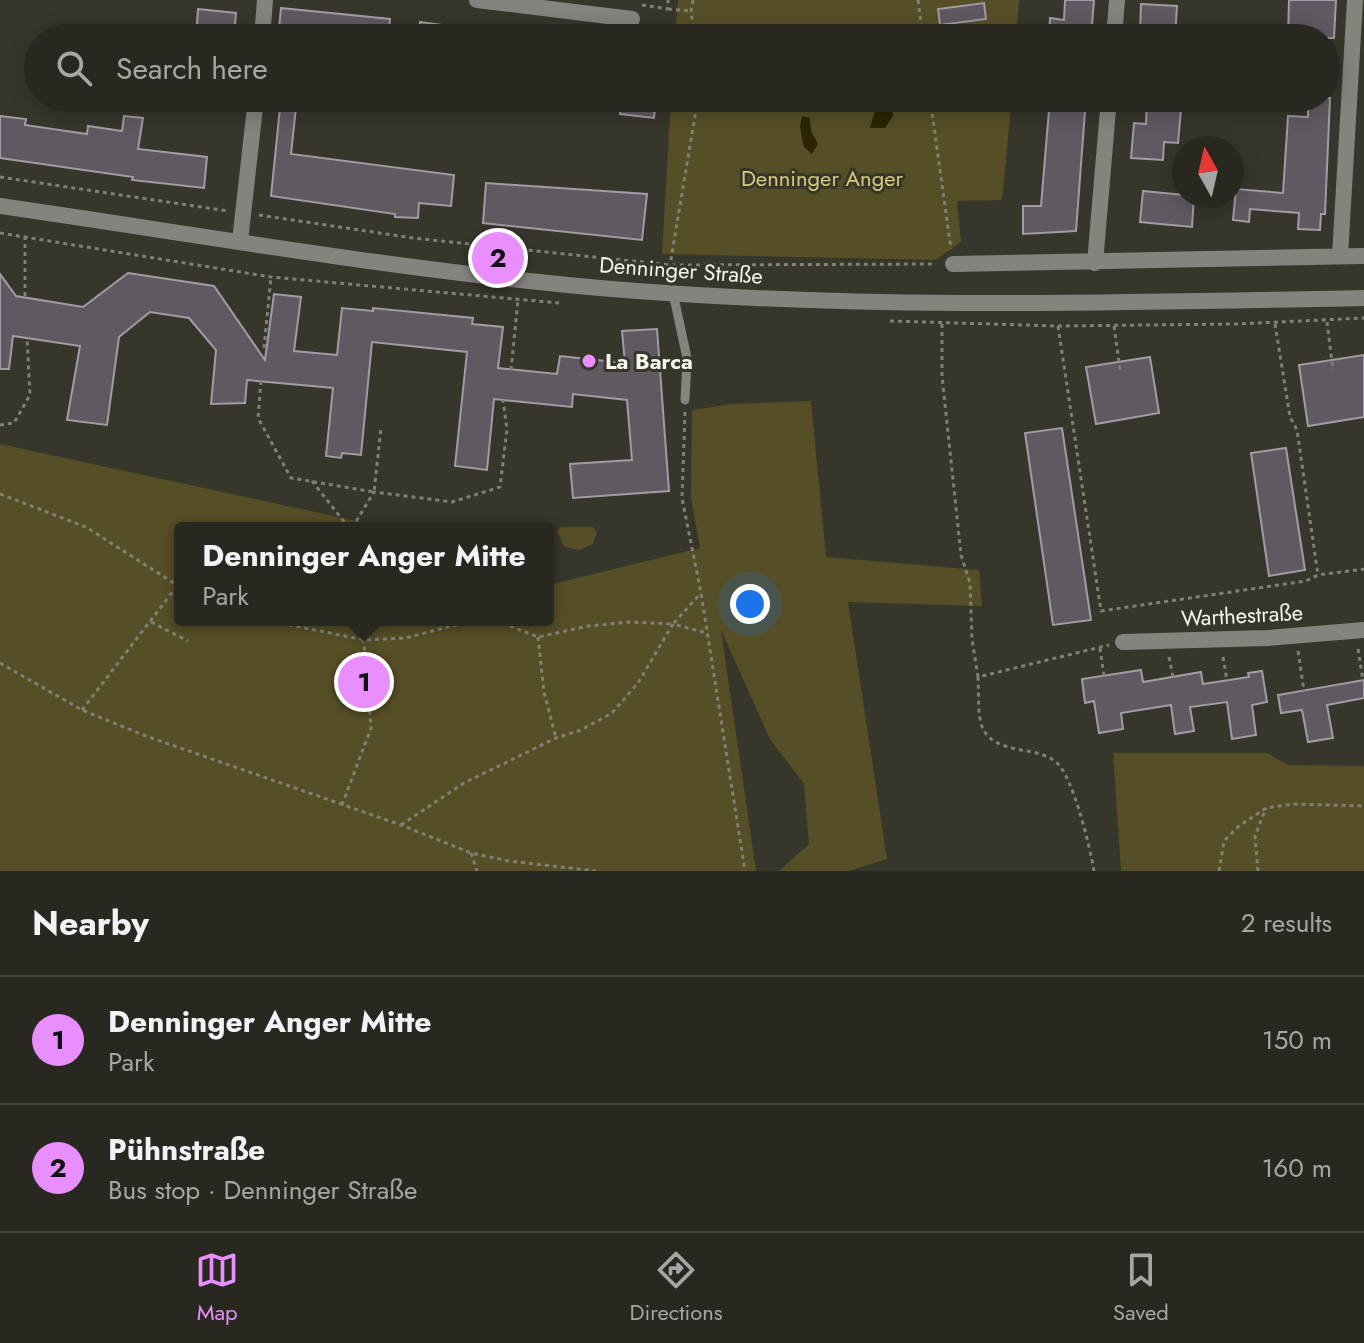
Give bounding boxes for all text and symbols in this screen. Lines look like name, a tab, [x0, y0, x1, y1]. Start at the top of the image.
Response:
search box	[24, 24, 1340, 112]
icon: search	[52, 46, 96, 90]
text: Search here	[116, 47, 268, 90]
north arrow	[1172, 136, 1244, 208]
park label: Denninger Anger	[741, 162, 904, 194]
pin: 2	[472, 228, 524, 288]
street label: Denninger Straße	[598, 248, 764, 292]
place label: La Barca	[605, 345, 693, 377]
marker: La Barca	[580, 352, 598, 370]
popup	[174, 522, 554, 626]
text: Denninger Anger Mitte	[202, 534, 526, 577]
text: Park	[202, 577, 249, 615]
your location	[730, 584, 770, 624]
street label: Warthestraße	[1180, 596, 1304, 634]
pin: 1	[338, 652, 390, 712]
text: Nearby	[32, 899, 149, 948]
text: 2 results	[1241, 904, 1332, 942]
text: Denninger Anger Mitte	[108, 1000, 431, 1043]
text: 1	[51, 1021, 65, 1059]
text: 150 m	[1262, 1021, 1332, 1059]
text: Park	[108, 1043, 154, 1081]
text: Pühnstraße	[108, 1128, 265, 1171]
text: 2	[49, 1149, 67, 1187]
text: 160 m	[1262, 1149, 1332, 1187]
text: Bus stop · Denninger Straße	[108, 1171, 417, 1209]
tab: Map	[195, 1248, 239, 1328]
tab: Directions	[630, 1248, 723, 1328]
tab: Saved	[1113, 1248, 1169, 1328]

